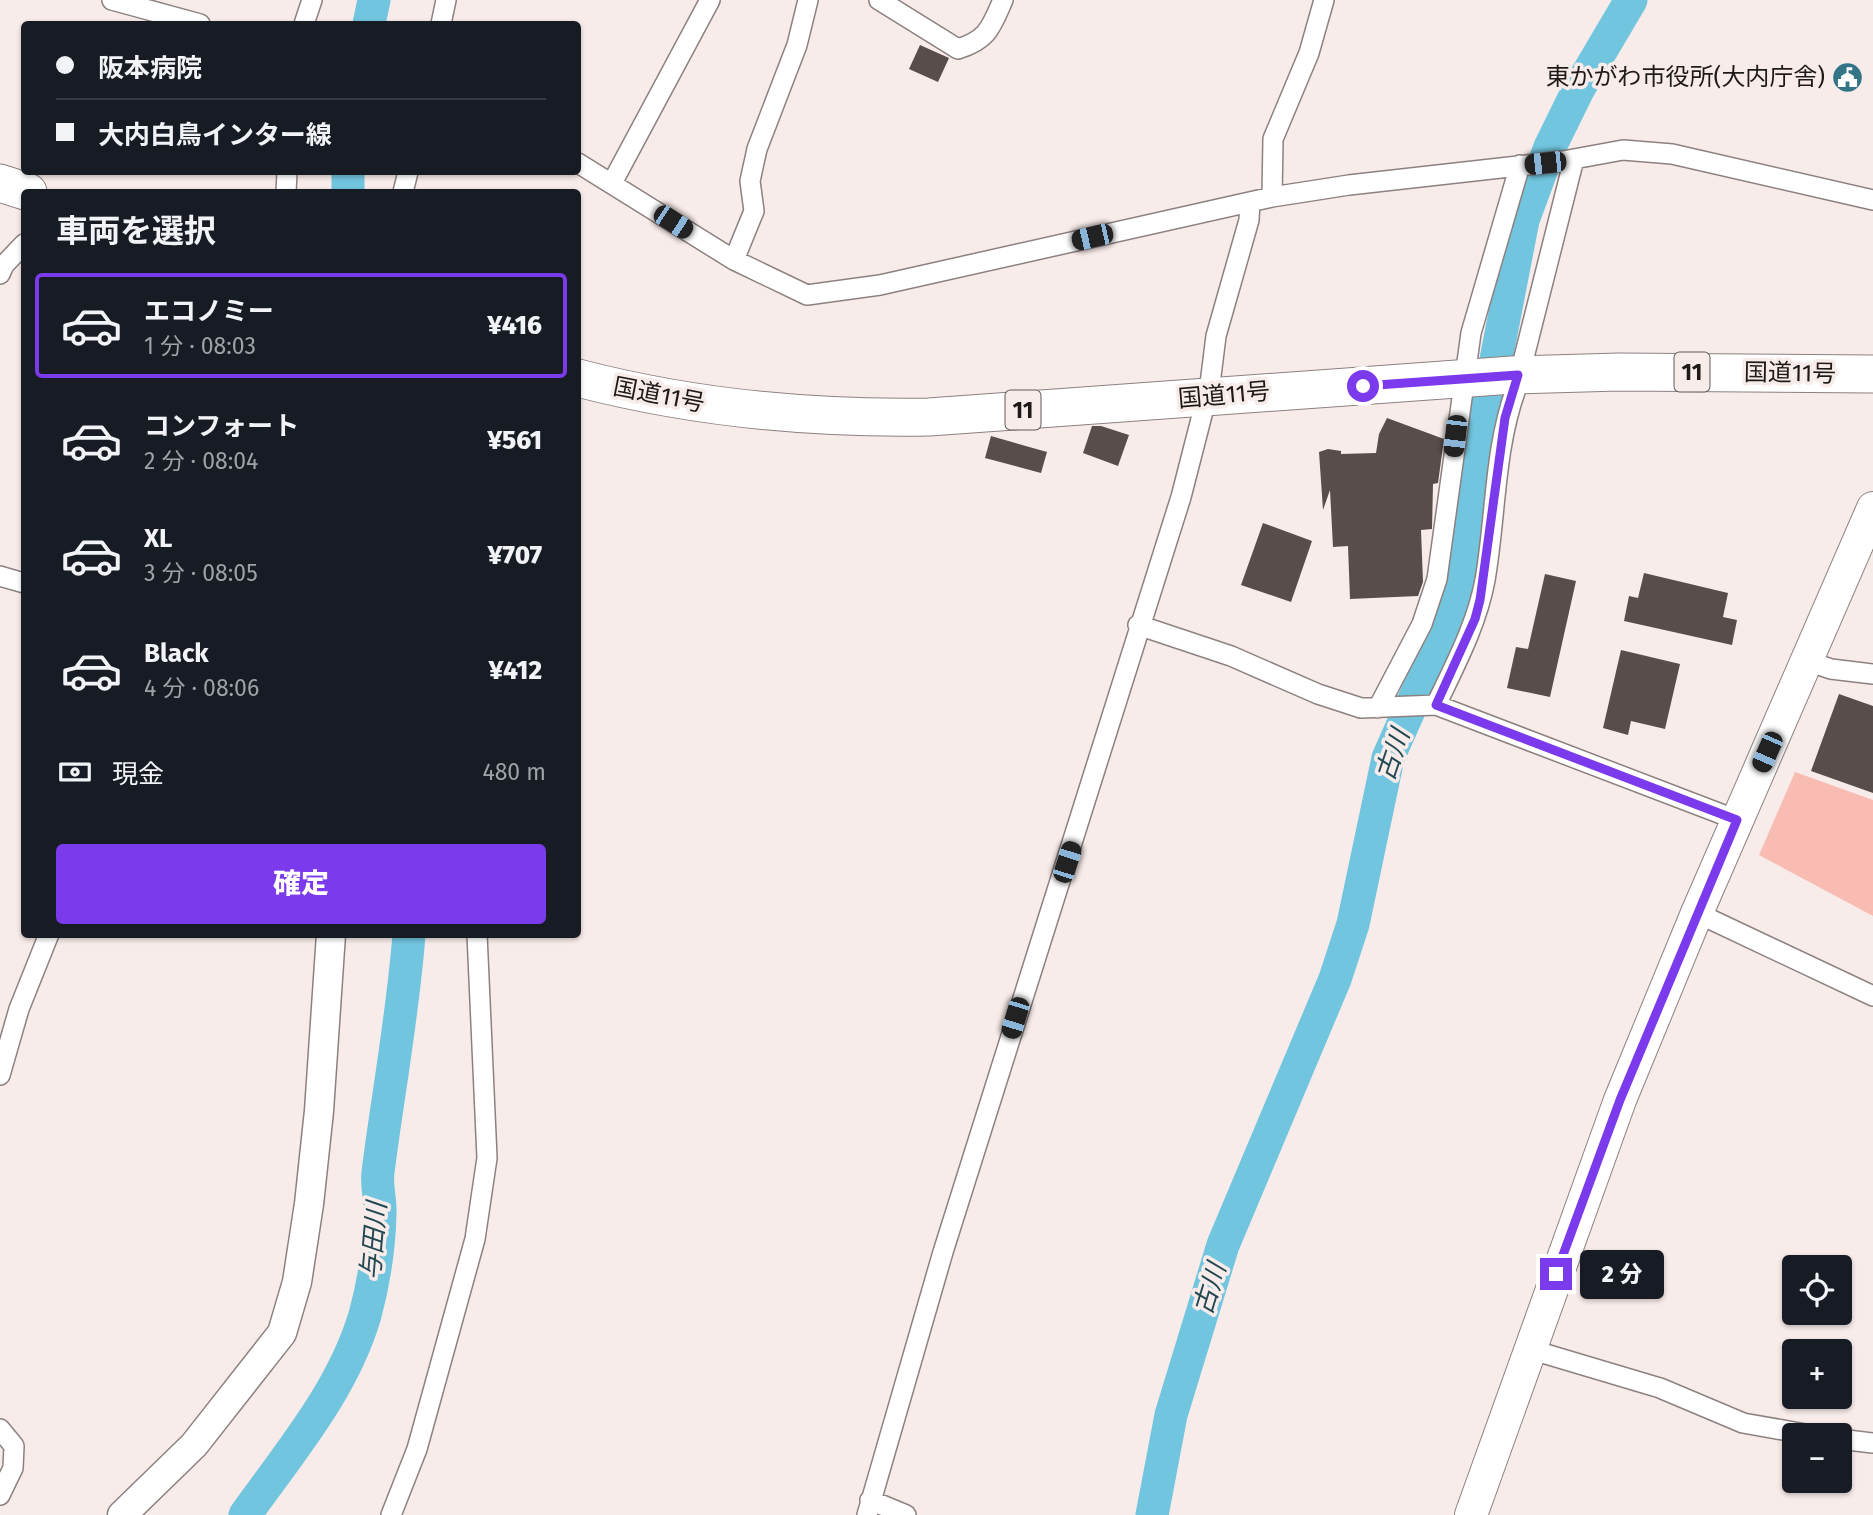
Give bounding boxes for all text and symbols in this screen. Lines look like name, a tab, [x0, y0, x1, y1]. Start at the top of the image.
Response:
text: 阪本病院	[98, 53, 202, 84]
public building icon: 東かがわ市役所(大内庁舎)	[1831, 60, 1865, 94]
place label: 東かがわ市役所(大内庁舎)	[1545, 63, 1825, 91]
text: 大内白鳥インター線	[98, 120, 332, 151]
car	[1524, 150, 1567, 176]
car	[650, 202, 697, 242]
text: 車両を選択	[56, 212, 216, 250]
car	[1070, 222, 1115, 252]
icon: car	[60, 294, 123, 357]
text: エコノミー	[144, 296, 274, 327]
text: ¥416	[487, 310, 542, 341]
text: 1 分 · 08:03	[144, 332, 256, 360]
road number: 11	[1674, 352, 1710, 392]
street label: 国道11号	[1744, 358, 1836, 388]
route start	[1347, 370, 1379, 402]
street label: 国道11号	[611, 372, 707, 418]
street label: 国道11号	[1177, 377, 1271, 413]
road number: 11	[1006, 390, 1040, 430]
icon: car	[60, 409, 123, 472]
text: コンフォート	[144, 411, 299, 442]
car	[1443, 414, 1468, 458]
text: ¥561	[487, 425, 542, 456]
text: 2 分 · 08:04	[144, 447, 258, 475]
text: XL	[144, 523, 172, 554]
icon: car	[60, 524, 123, 587]
text: ¥707	[488, 540, 542, 571]
text: 3 分 · 08:05	[144, 559, 258, 587]
text: Black	[144, 638, 209, 669]
icon: car	[60, 639, 123, 702]
text: ¥412	[489, 655, 542, 686]
text: 4 分 · 08:06	[144, 674, 259, 702]
water label: 古川	[1370, 723, 1417, 785]
car	[1749, 729, 1786, 775]
icon: cash	[56, 753, 94, 791]
text: 480 m	[482, 758, 546, 786]
text: 現金	[112, 759, 164, 790]
car	[1051, 839, 1084, 885]
button: 確定	[56, 844, 546, 924]
car	[999, 995, 1032, 1041]
water label: 与田川	[355, 1198, 393, 1281]
callout: 2 分	[1580, 1250, 1664, 1298]
map controls	[1782, 1255, 1852, 1493]
button: locate	[1782, 1255, 1852, 1325]
water label: 古川	[1188, 1257, 1233, 1318]
route end	[1540, 1258, 1572, 1290]
text: 2 分	[1602, 1260, 1642, 1288]
button: +	[1782, 1339, 1852, 1409]
button: −	[1782, 1423, 1852, 1493]

